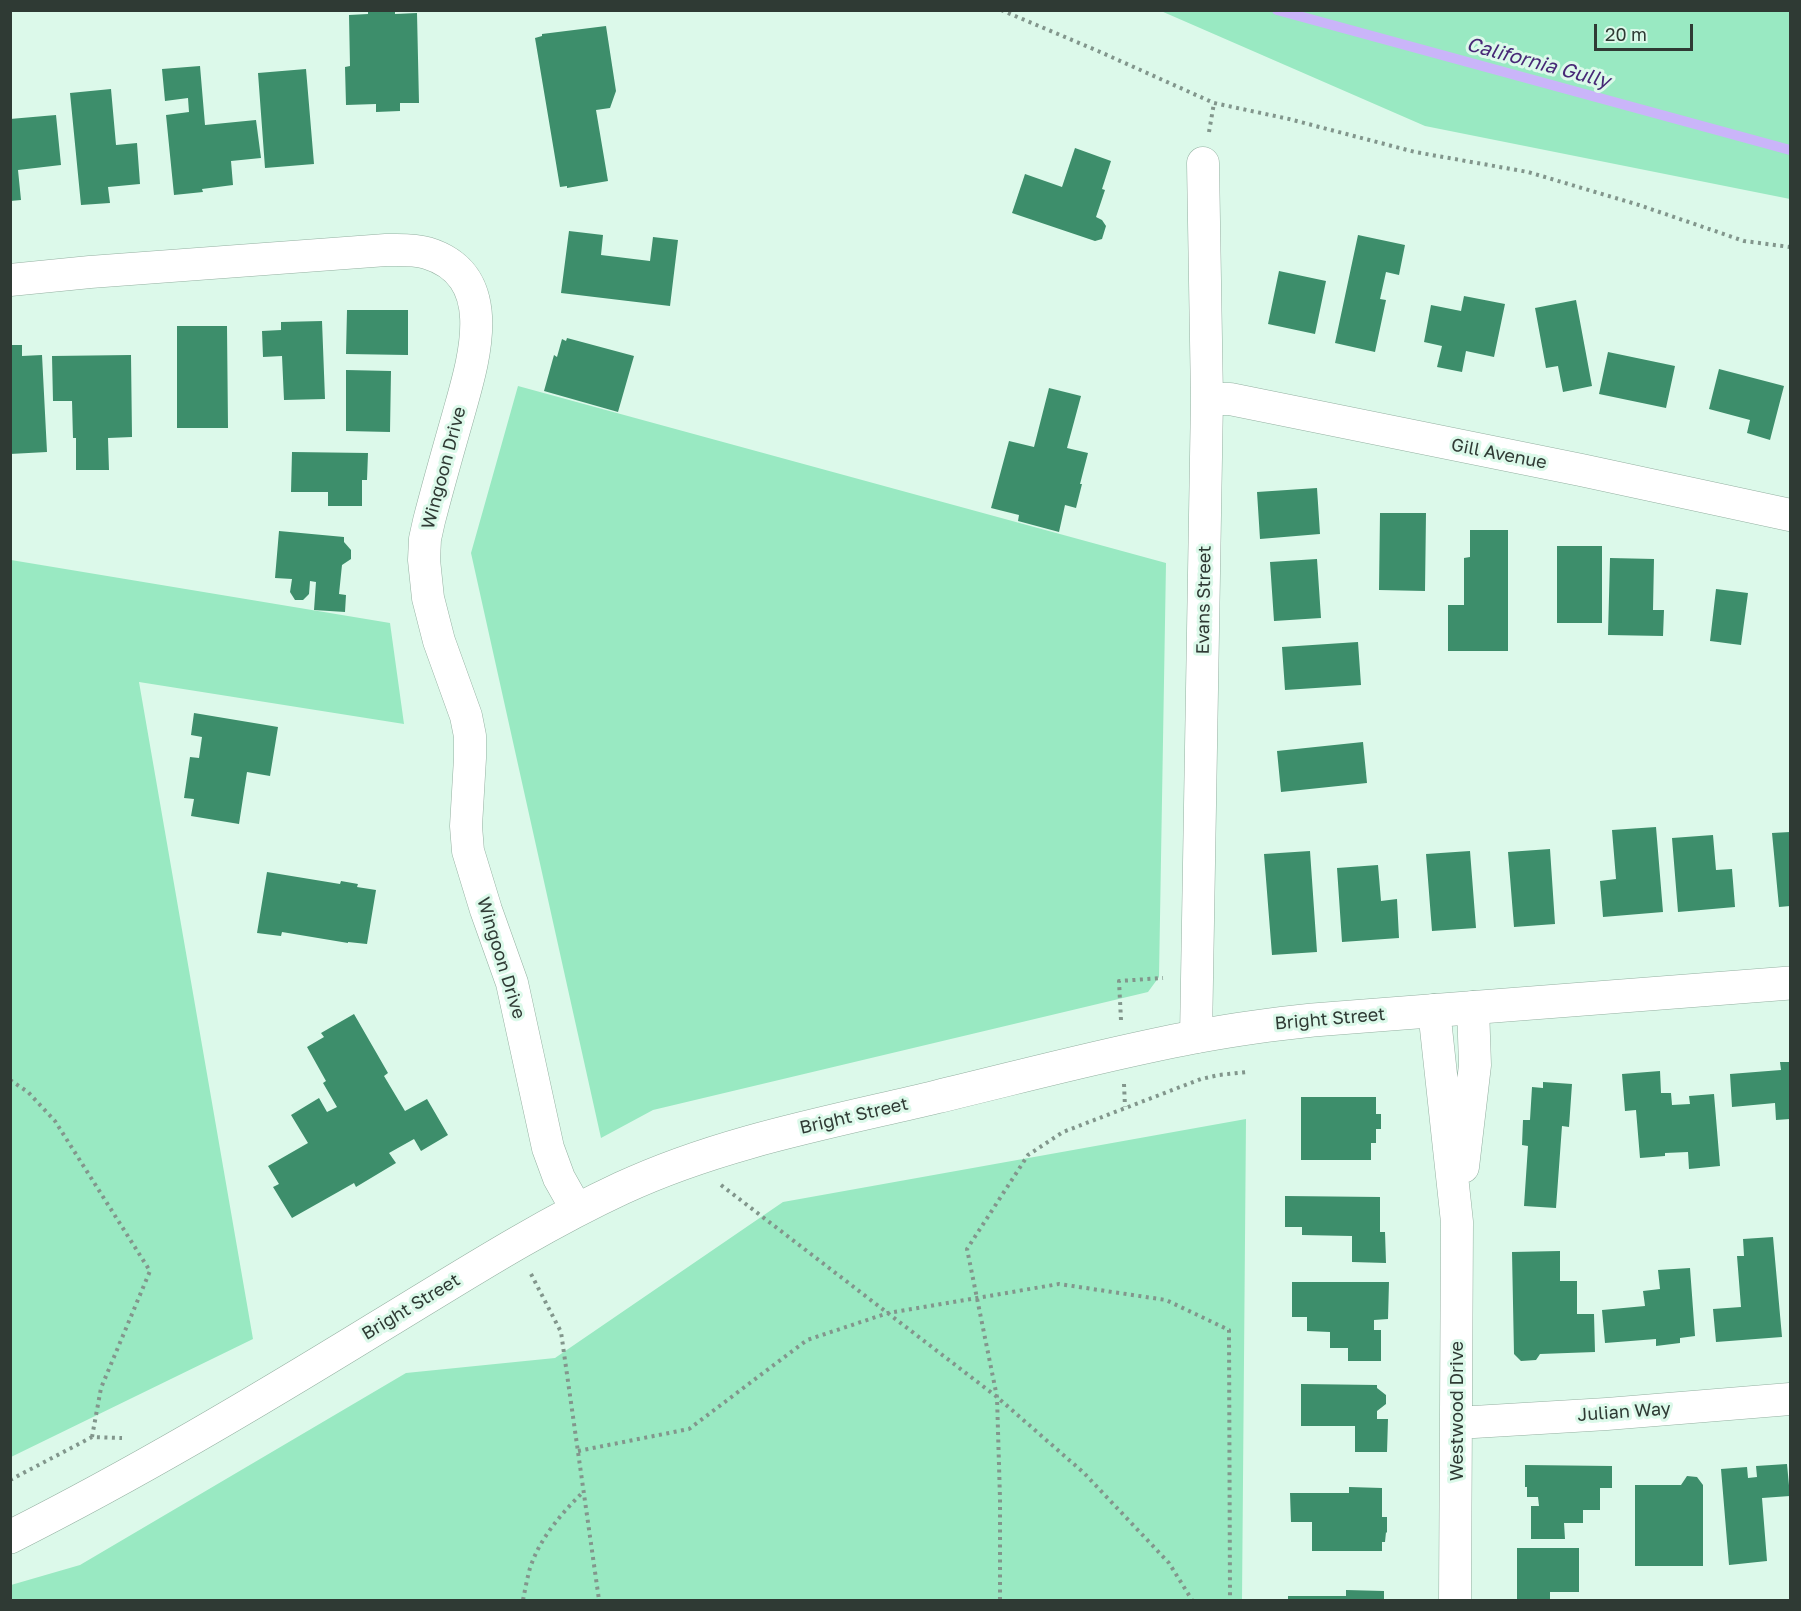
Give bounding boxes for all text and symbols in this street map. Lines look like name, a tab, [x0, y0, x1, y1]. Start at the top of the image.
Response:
scale bar	[1597, 12, 1696, 50]
text: 20 m	[1605, 23, 1647, 45]
water label: California Gully	[1464, 32, 1612, 94]
street label: Wingoon Drive	[417, 404, 471, 532]
street label: Gill Avenue	[1449, 434, 1549, 474]
street label: Evans Street	[1192, 545, 1216, 655]
street label: Wingoon Drive	[472, 895, 530, 1021]
street label: Bright Street	[1274, 1003, 1386, 1035]
street label: Bright Street	[798, 1093, 910, 1139]
street label: Bright Street	[358, 1269, 464, 1345]
street label: Westwood Drive	[1446, 1341, 1468, 1481]
street label: Julian Way	[1577, 1398, 1671, 1426]

